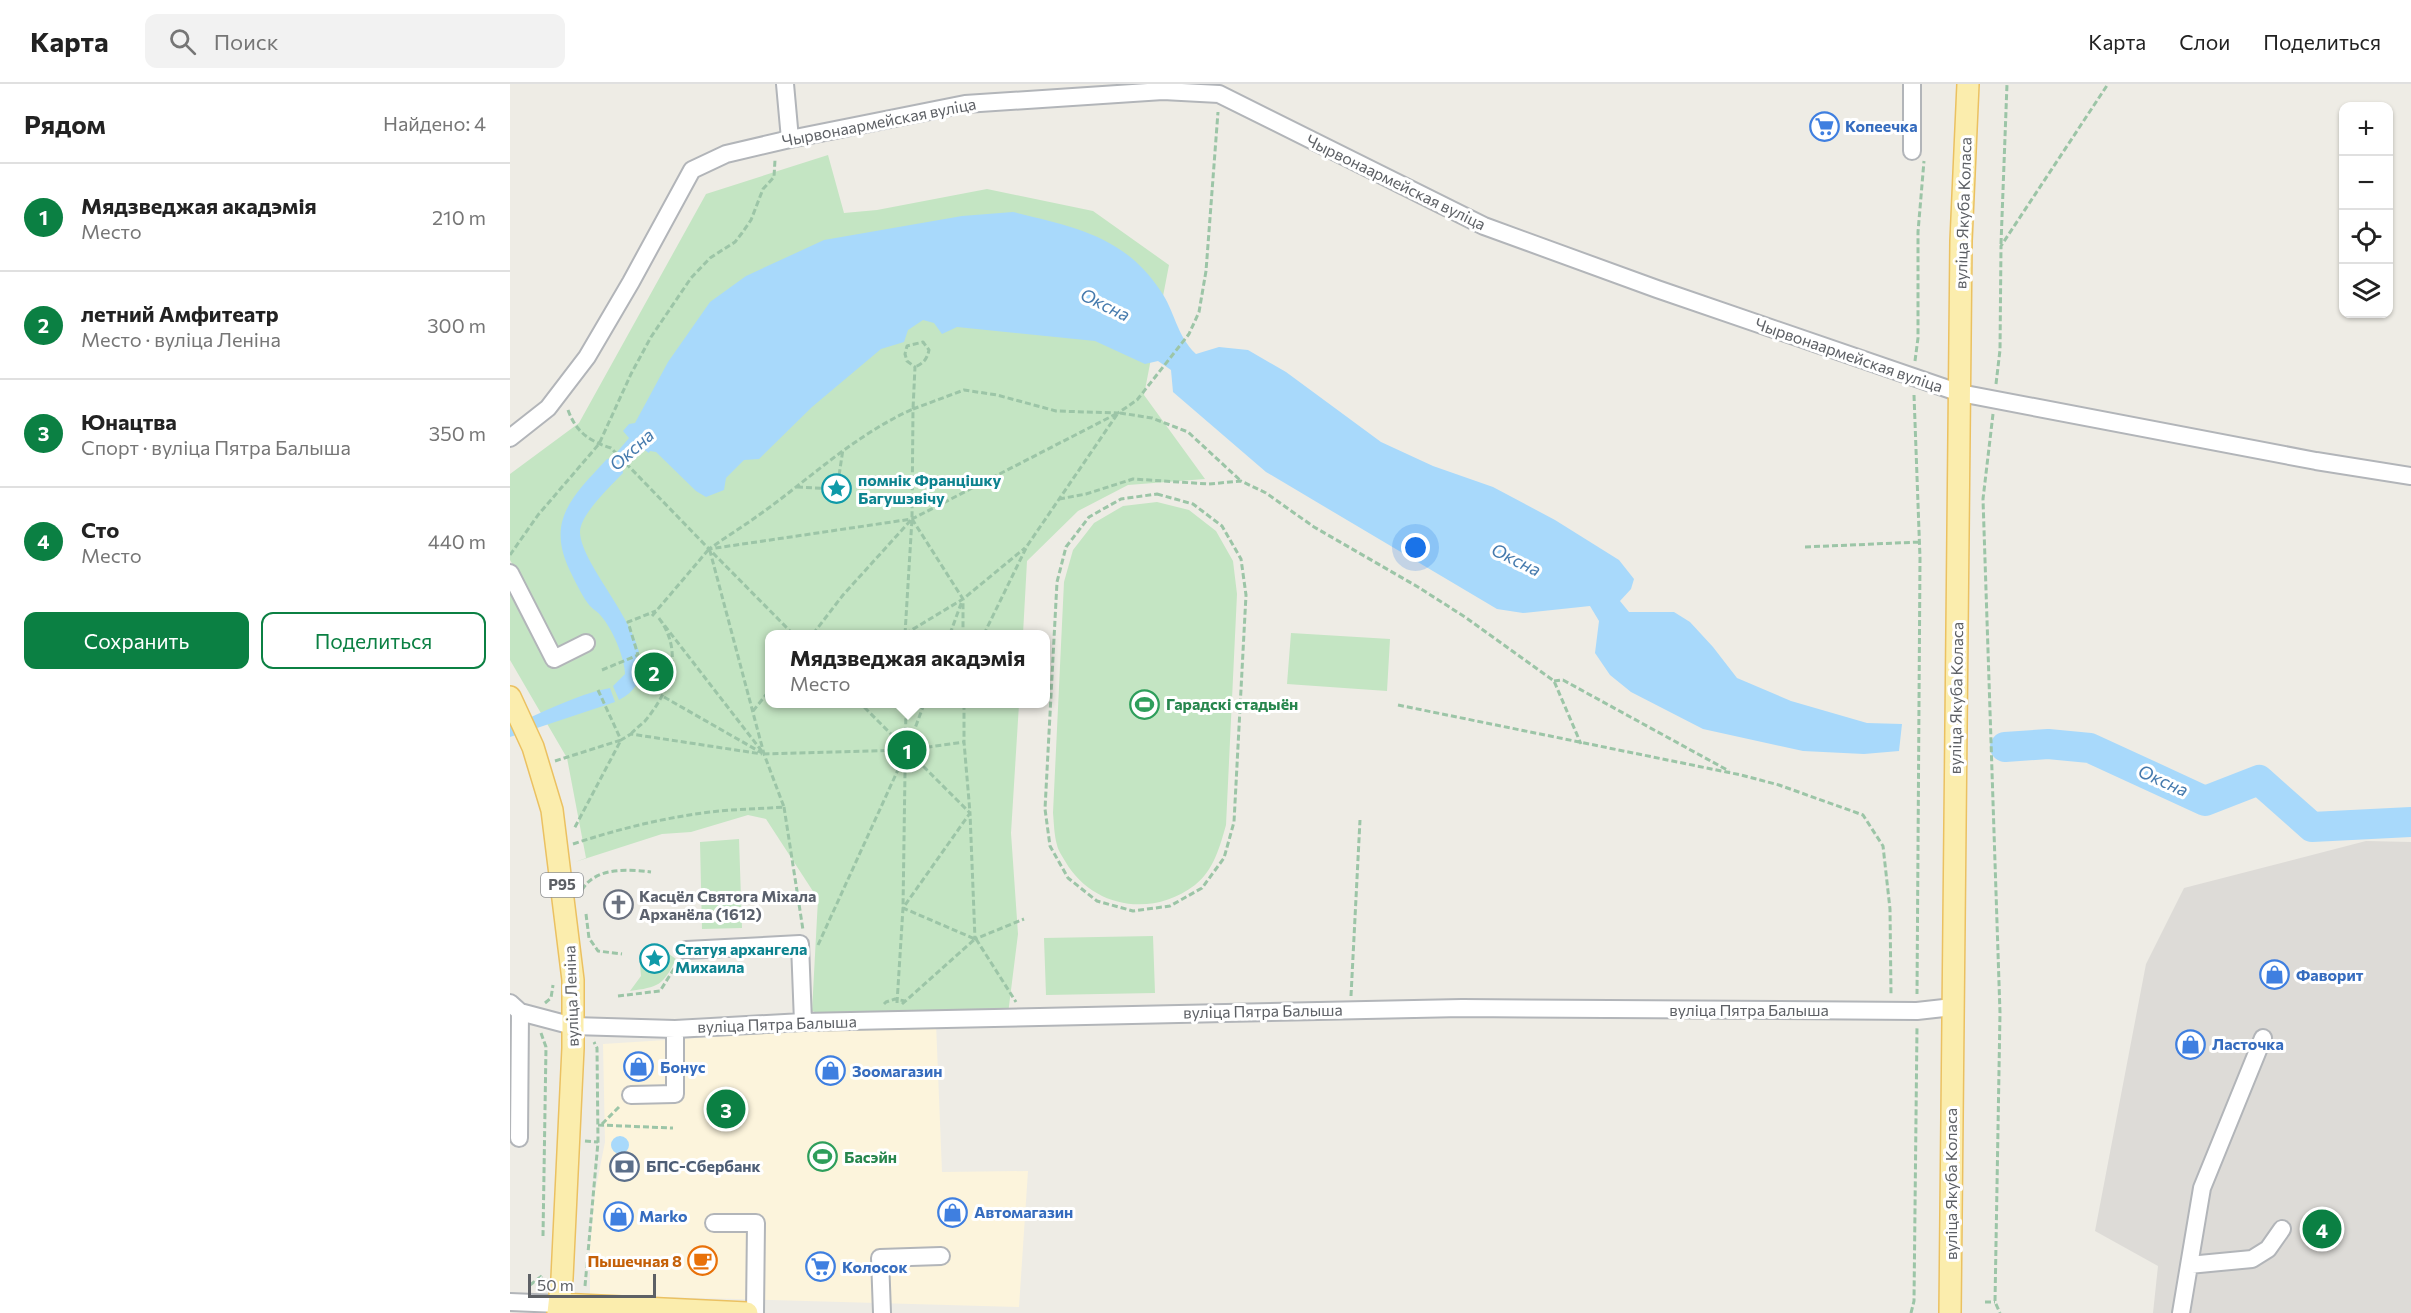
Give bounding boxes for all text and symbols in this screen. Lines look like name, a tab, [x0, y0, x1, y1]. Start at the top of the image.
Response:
search box	[145, 14, 565, 68]
text: Карта	[30, 24, 109, 58]
icon: search	[166, 25, 199, 58]
text: Поиск	[214, 28, 278, 55]
text: Карта	[2088, 29, 2146, 54]
text: Слои	[2179, 29, 2230, 54]
text: Поделиться	[2263, 29, 2381, 54]
street label: Чырвонаармейская вуліца	[780, 93, 978, 150]
map controls	[2339, 102, 2393, 318]
button: +	[2339, 102, 2393, 156]
text: Рядом	[24, 108, 106, 139]
supermarket icon: Копеечка	[1808, 110, 1840, 142]
text: Найдено: 4	[383, 111, 486, 135]
place label: Копеечка	[1845, 116, 1918, 135]
street label: Чырвонаармейская вуліца	[1303, 130, 1489, 233]
street label: вуліца Якуба Коласа	[1950, 137, 1975, 289]
button: −	[2339, 156, 2393, 210]
text: Мядзведжая акадэмія	[81, 192, 317, 219]
text: 1	[39, 205, 48, 229]
text: 210 m	[432, 205, 486, 229]
button: locate	[2339, 210, 2393, 264]
text: Место	[81, 219, 142, 243]
button: layers	[2339, 264, 2393, 318]
water label: Оксна	[1077, 283, 1134, 325]
text: летний Амфитеатр	[81, 300, 279, 327]
text: 2	[38, 313, 49, 337]
text: 300 m	[427, 313, 486, 337]
street label: Чырвонаармейская вуліца	[1753, 313, 1945, 396]
text: Место · вуліца Леніна	[81, 327, 281, 351]
text: Юнацтва	[81, 408, 177, 435]
text: 3	[38, 421, 49, 445]
text: 350 m	[429, 421, 486, 445]
water label: Оксна	[604, 424, 658, 475]
text: Спорт · вуліца Пятра Балыша	[81, 435, 351, 459]
place label: помнік Францішку Багушэвічу	[858, 470, 1002, 507]
place icon: помнік Францішку Багушэвічу	[821, 473, 853, 505]
text: Сто	[81, 516, 119, 543]
text: 4	[37, 529, 50, 553]
text: 440 m	[428, 529, 486, 553]
your location	[1401, 533, 1430, 562]
water label: Оксна	[1488, 538, 1545, 580]
text: Место	[81, 543, 142, 567]
button: Сохранить	[24, 612, 249, 669]
button: Поделиться	[261, 612, 486, 669]
street label: вуліца Якуба Коласа	[1945, 622, 1966, 774]
popup	[765, 630, 1050, 708]
text: Мядзведжая акадэмія	[790, 644, 1025, 671]
pin: 2	[634, 650, 674, 694]
text: Место	[790, 671, 850, 695]
sports icon: Гарадскі стадыён	[1129, 688, 1161, 720]
place label: Гарадскі стадыён	[1166, 694, 1298, 713]
pin: 1	[888, 728, 926, 772]
water label: Оксна	[2135, 759, 2192, 801]
road number: Р95	[541, 873, 583, 897]
place label: Касцёл Святога Міхала Арханёла (1612)	[639, 886, 816, 923]
church icon: Касцёл Святога Міхала Арханёла (1612)	[602, 889, 634, 921]
place label: Статуя архангела Михаила	[675, 939, 807, 976]
place icon: Статуя архангела Михаила	[638, 942, 670, 974]
street label: вуліца Леніна	[559, 945, 582, 1047]
shop icon: Фаворит	[2259, 959, 2291, 991]
place label: Фаворит	[2296, 965, 2364, 984]
street label: вуліца Пятра Балыша	[1183, 1000, 1343, 1021]
street label: вуліца Пятра Балыша	[1669, 1000, 1829, 1019]
street label: вуліца Пятра Балыша	[697, 1011, 857, 1036]
shop icon: Ласточка	[2175, 1028, 2207, 1060]
place label: Ласточка	[2212, 1034, 2284, 1053]
shop icon: Бонус	[623, 1051, 655, 1083]
shop icon: Зоомагазин	[815, 1055, 847, 1087]
place label: Бонус	[660, 1057, 706, 1076]
place label: Зоомагазин	[852, 1061, 942, 1080]
pin: 3	[706, 1086, 746, 1132]
street label: вуліца Якуба Коласа	[1941, 1108, 1960, 1260]
sports icon: Басэйн	[807, 1141, 839, 1173]
place label: Басэйн	[844, 1147, 897, 1166]
bank icon: БПС-Сбербанк	[609, 1150, 641, 1182]
place label: БПС-Сбербанк	[646, 1156, 761, 1175]
shop icon: Автомагазин	[937, 1196, 969, 1228]
shop icon: Marko	[602, 1200, 634, 1232]
place label: Автомагазин	[974, 1202, 1073, 1221]
place label: Marko	[639, 1206, 688, 1225]
pin: 4	[2302, 1206, 2342, 1252]
cafe icon: Пышечная 8	[687, 1245, 719, 1277]
place label: Пышечная 8	[587, 1251, 682, 1270]
supermarket icon: Колосок	[805, 1251, 837, 1283]
place label: Колосок	[842, 1257, 908, 1276]
scale bar	[528, 1271, 656, 1298]
text: 50 m	[537, 1275, 574, 1294]

